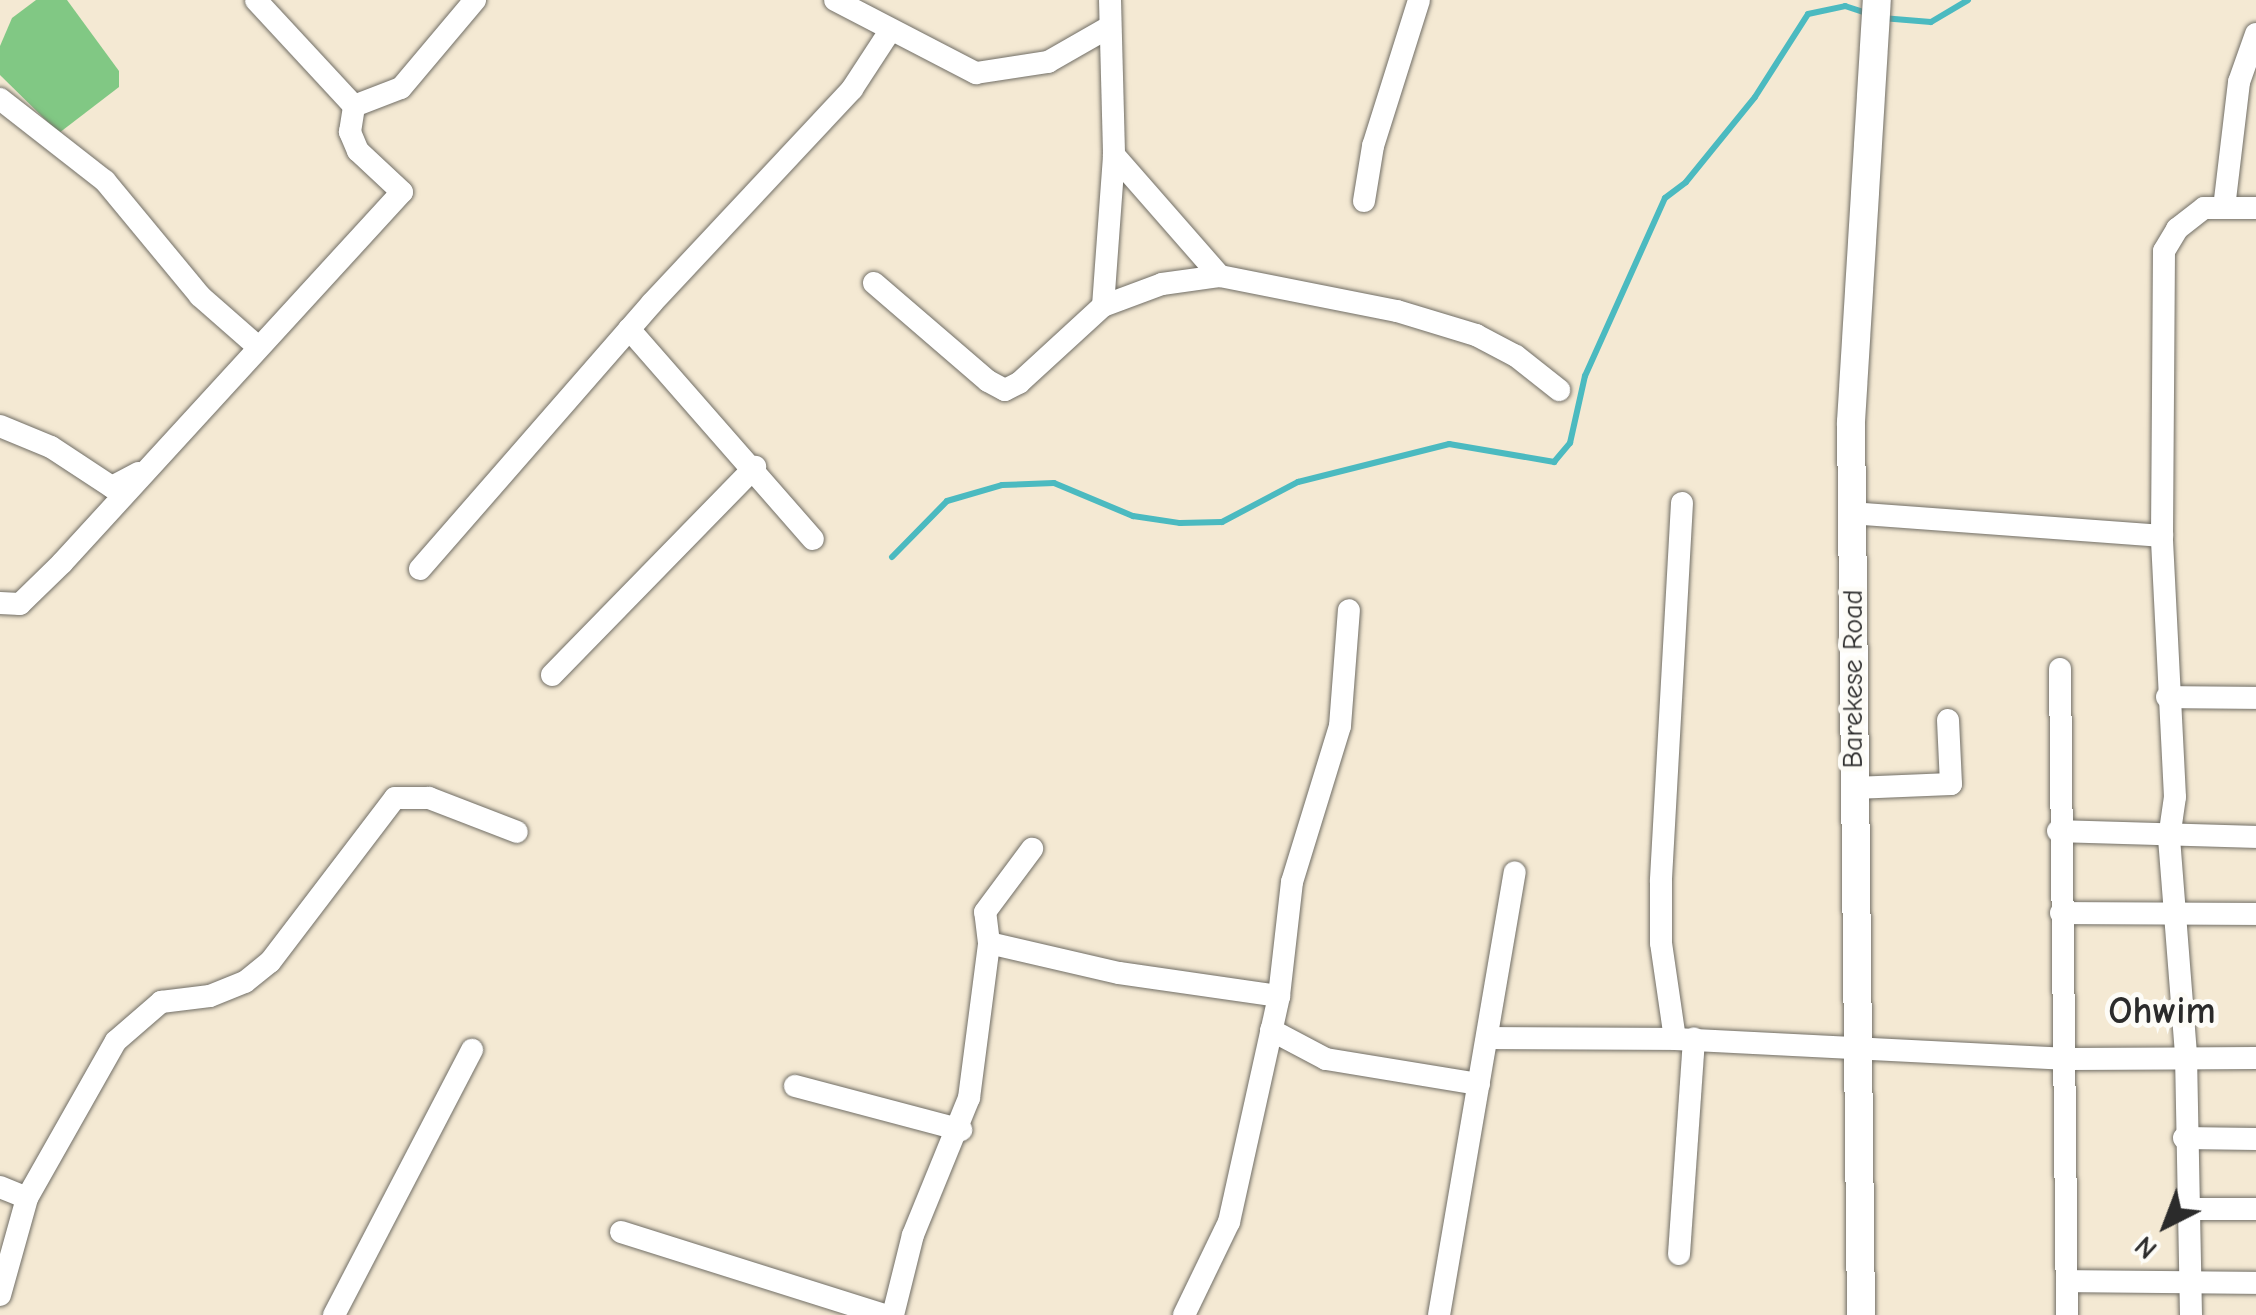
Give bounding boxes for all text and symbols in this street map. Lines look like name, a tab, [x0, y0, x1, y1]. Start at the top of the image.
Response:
street label: Barekese Road	[1836, 590, 1870, 768]
district label: Ohwim	[2108, 989, 2216, 1035]
north arrow	[2116, 1175, 2216, 1275]
text: N	[2128, 1229, 2163, 1265]

